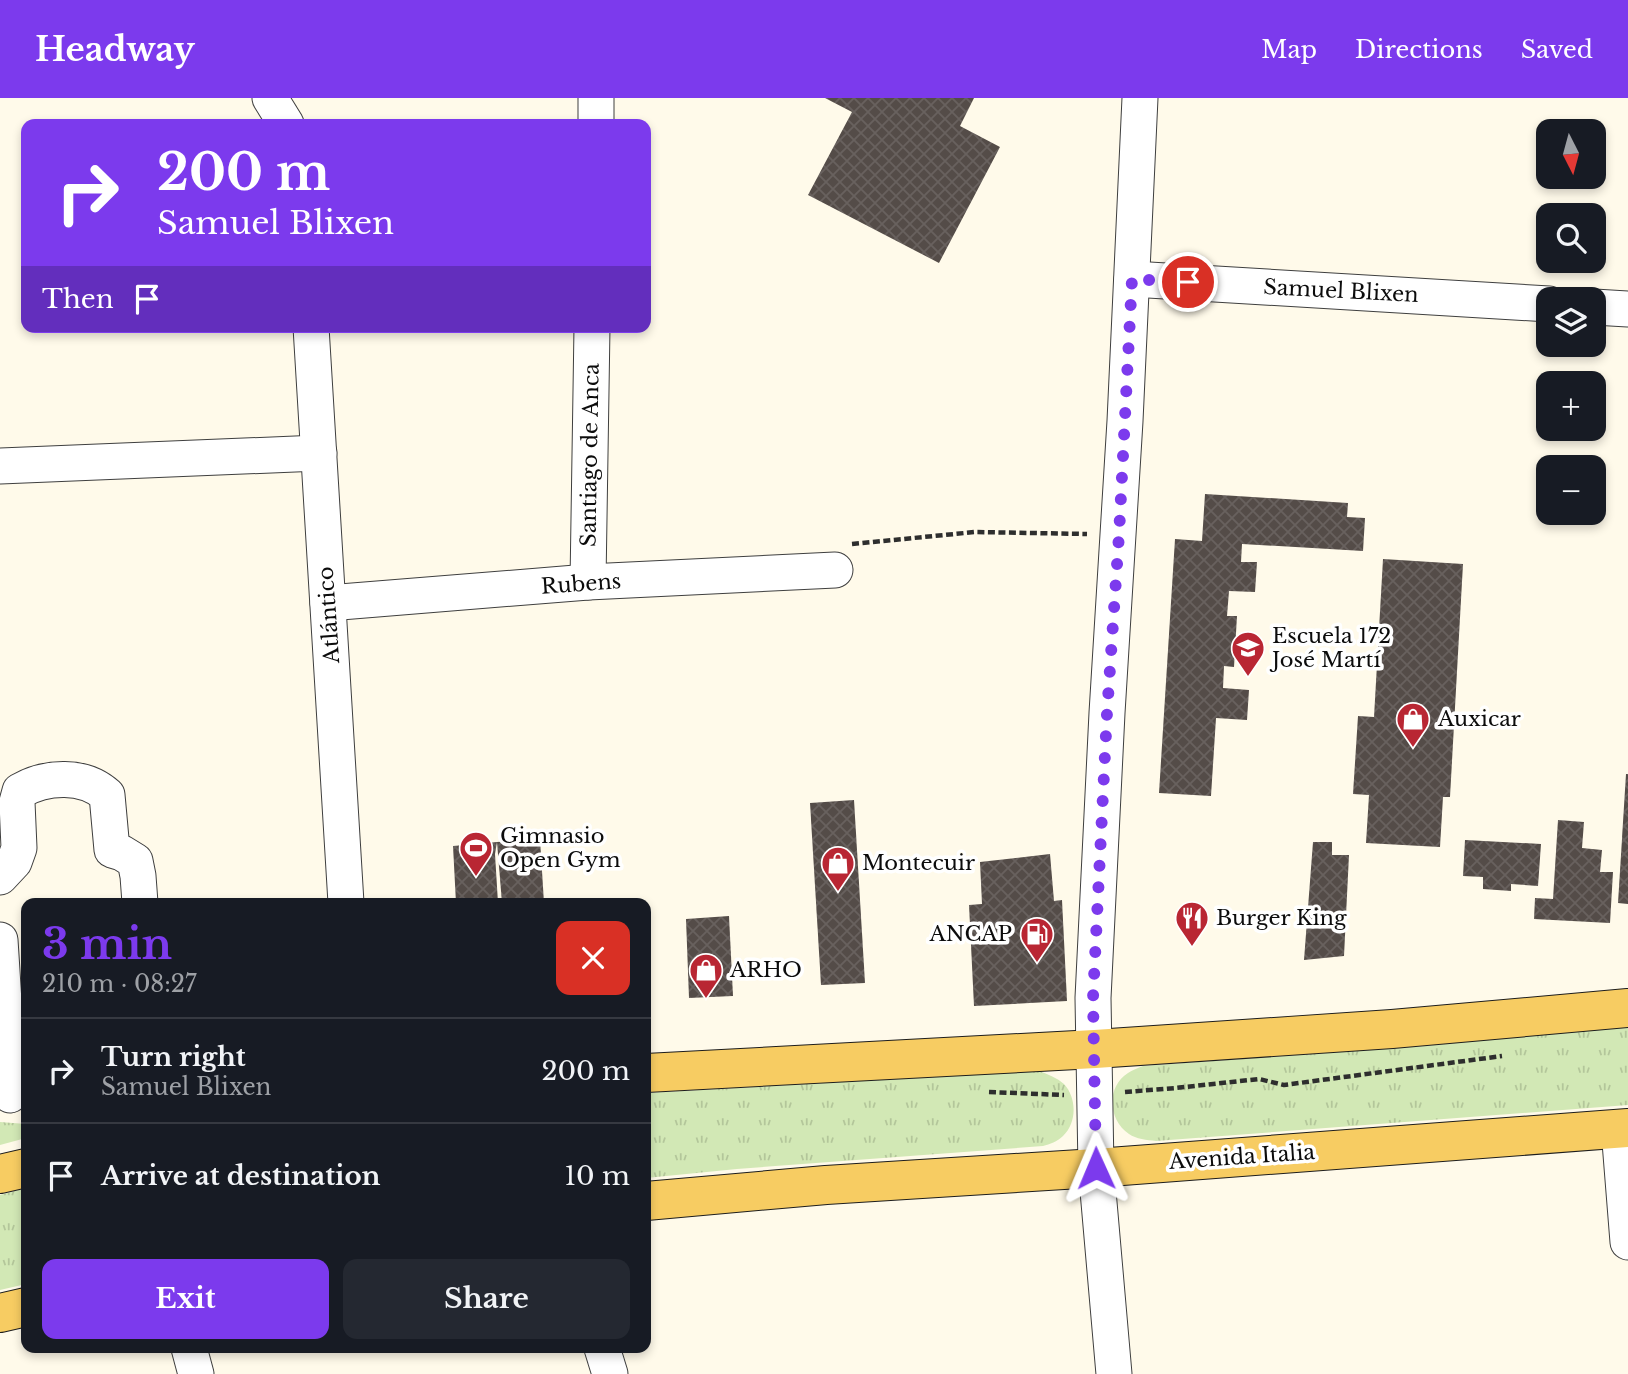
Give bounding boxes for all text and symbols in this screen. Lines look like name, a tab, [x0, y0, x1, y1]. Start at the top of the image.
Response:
text: Headway	[35, 29, 195, 70]
text: Map	[1261, 35, 1317, 64]
text: Directions	[1355, 35, 1483, 64]
text: Saved	[1521, 35, 1593, 64]
north arrow	[1536, 119, 1606, 189]
map controls	[1536, 119, 1606, 525]
text: 200 m	[157, 142, 330, 203]
icon: right	[42, 147, 133, 238]
text: Samuel Blixen	[157, 203, 394, 243]
button: search	[1536, 203, 1606, 273]
pin	[1158, 252, 1218, 312]
icon: arrive	[1169, 263, 1207, 301]
street label: Samuel Blixen	[1263, 274, 1419, 308]
icon: arrive	[128, 280, 166, 318]
text: Then	[42, 283, 114, 315]
button: layers	[1536, 287, 1606, 357]
street label: Santiago de Anca	[575, 363, 605, 547]
button: +	[1536, 371, 1606, 441]
button: −	[1536, 455, 1606, 525]
street label: Atlántico	[313, 566, 345, 665]
street label: Rubens	[540, 568, 622, 600]
place label: Escuela 172 José Martí	[1269, 623, 1391, 673]
school or university icon: Escuela 172 José Martí	[1229, 629, 1267, 678]
shop icon: Auxicar	[1394, 700, 1432, 749]
place label: Auxicar	[1437, 706, 1521, 732]
place label: Gimnasio Open Gym	[500, 823, 621, 873]
sports icon: Gimnasio Open Gym	[457, 829, 495, 878]
shop icon: Montecuir	[819, 844, 857, 893]
place label: Montecuir	[862, 850, 975, 876]
restaurant icon: Burger King	[1173, 899, 1211, 948]
place label: Burger King	[1216, 905, 1347, 931]
fuel station icon: ANCAP	[1018, 915, 1056, 964]
text: 3 min	[42, 918, 172, 970]
button: close	[556, 921, 630, 995]
place label: ANCAP	[929, 921, 1012, 947]
shop icon: ARHO	[687, 951, 725, 1000]
place label: ARHO	[729, 957, 802, 983]
text: 210 m · 08:27	[42, 970, 197, 998]
text: Turn right	[101, 1041, 246, 1073]
icon: right	[42, 1052, 80, 1090]
text: 200 m	[541, 1055, 630, 1087]
text: Samuel Blixen	[101, 1073, 271, 1101]
position arrow	[1059, 1131, 1133, 1205]
street label: Avenida Italia	[1167, 1139, 1316, 1175]
icon: arrive	[42, 1157, 80, 1195]
text: Arrive at destination	[101, 1160, 381, 1192]
text: 10 m	[564, 1160, 630, 1192]
button: Exit	[42, 1259, 329, 1339]
button: Share	[343, 1259, 630, 1339]

